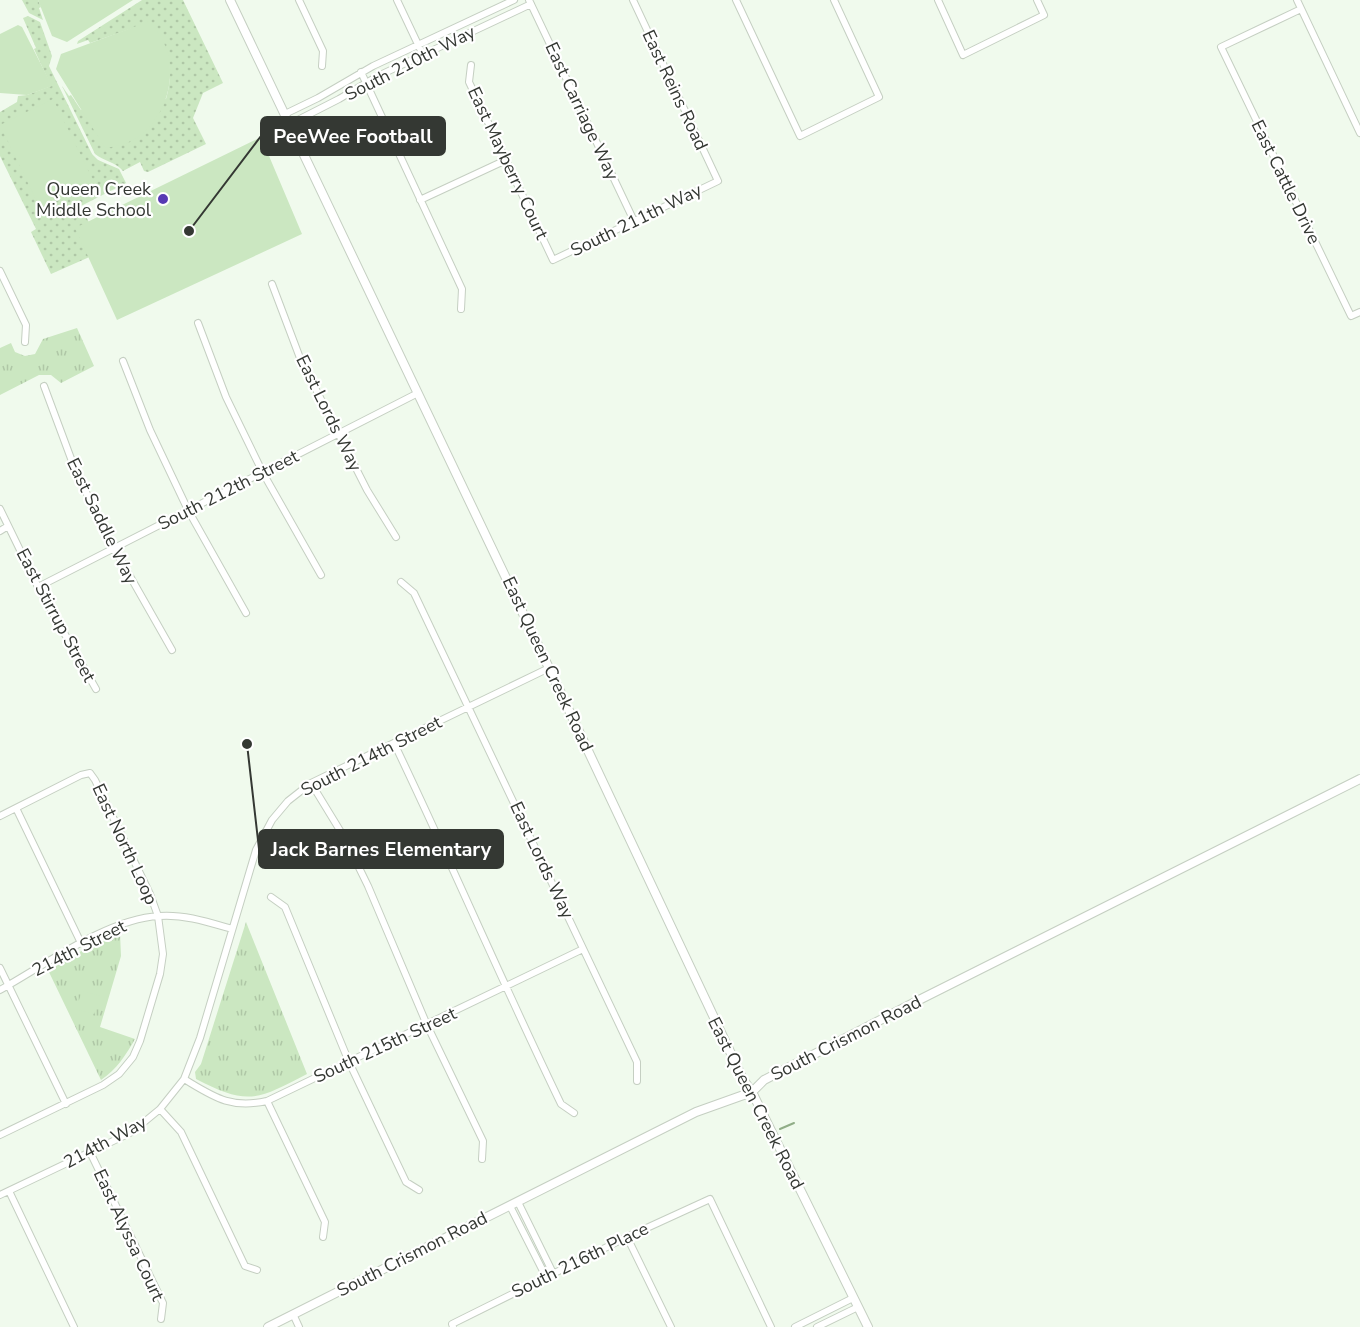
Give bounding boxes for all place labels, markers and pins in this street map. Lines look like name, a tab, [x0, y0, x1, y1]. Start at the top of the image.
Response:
callout: PeeWee Football	[261, 117, 445, 155]
place label: Queen Creek Middle School	[36, 177, 152, 222]
marker: Queen Creek Middle School	[156, 192, 170, 206]
callout: Jack Barnes Elementary	[259, 830, 503, 868]

